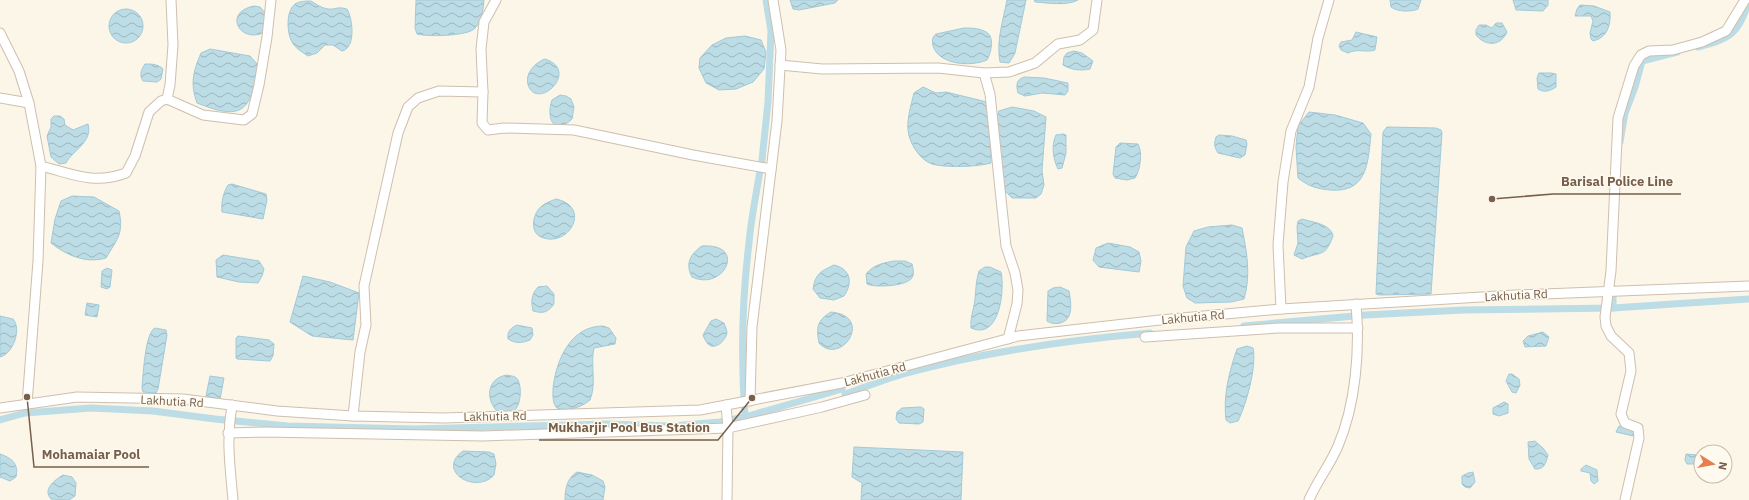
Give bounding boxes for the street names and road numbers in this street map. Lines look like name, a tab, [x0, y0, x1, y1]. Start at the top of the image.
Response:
street label: Lakhutia Rd	[1484, 286, 1548, 304]
street label: Lakhutia Rd	[1161, 307, 1225, 327]
street label: Lakhutia Rd	[842, 359, 908, 389]
street label: Lakhutia Rd	[140, 392, 204, 410]
street label: Lakhutia Rd	[463, 408, 527, 424]

